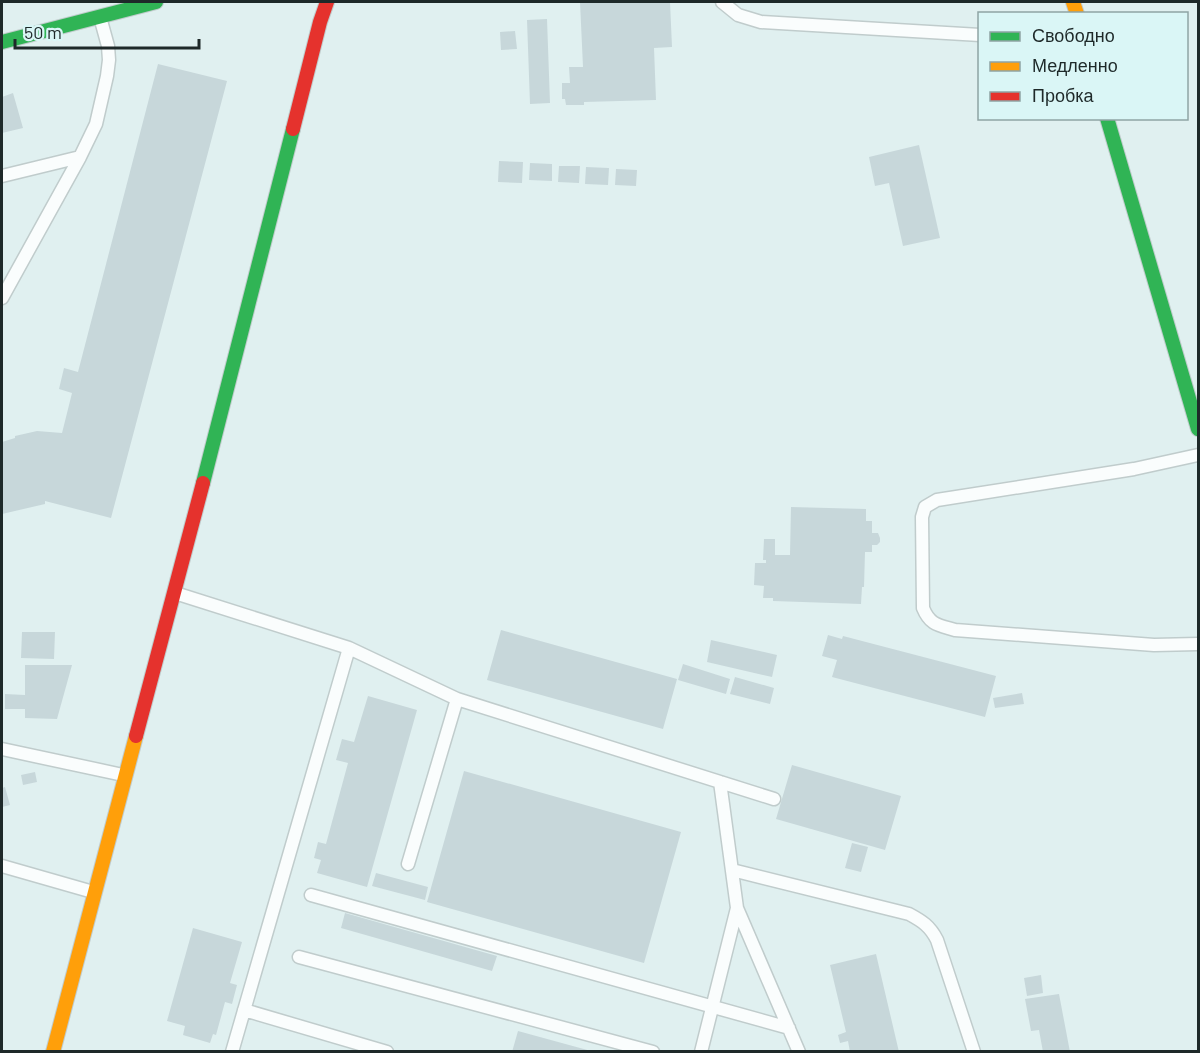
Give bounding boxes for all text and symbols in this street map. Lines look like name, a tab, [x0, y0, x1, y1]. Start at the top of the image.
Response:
scale bar	[15, 12, 200, 50]
legend	[978, 12, 1188, 120]
text: 50 m	[24, 21, 62, 43]
text: Свободно	[1032, 24, 1115, 46]
text: Медленно	[1032, 54, 1118, 76]
text: Пробка	[1032, 84, 1095, 106]

